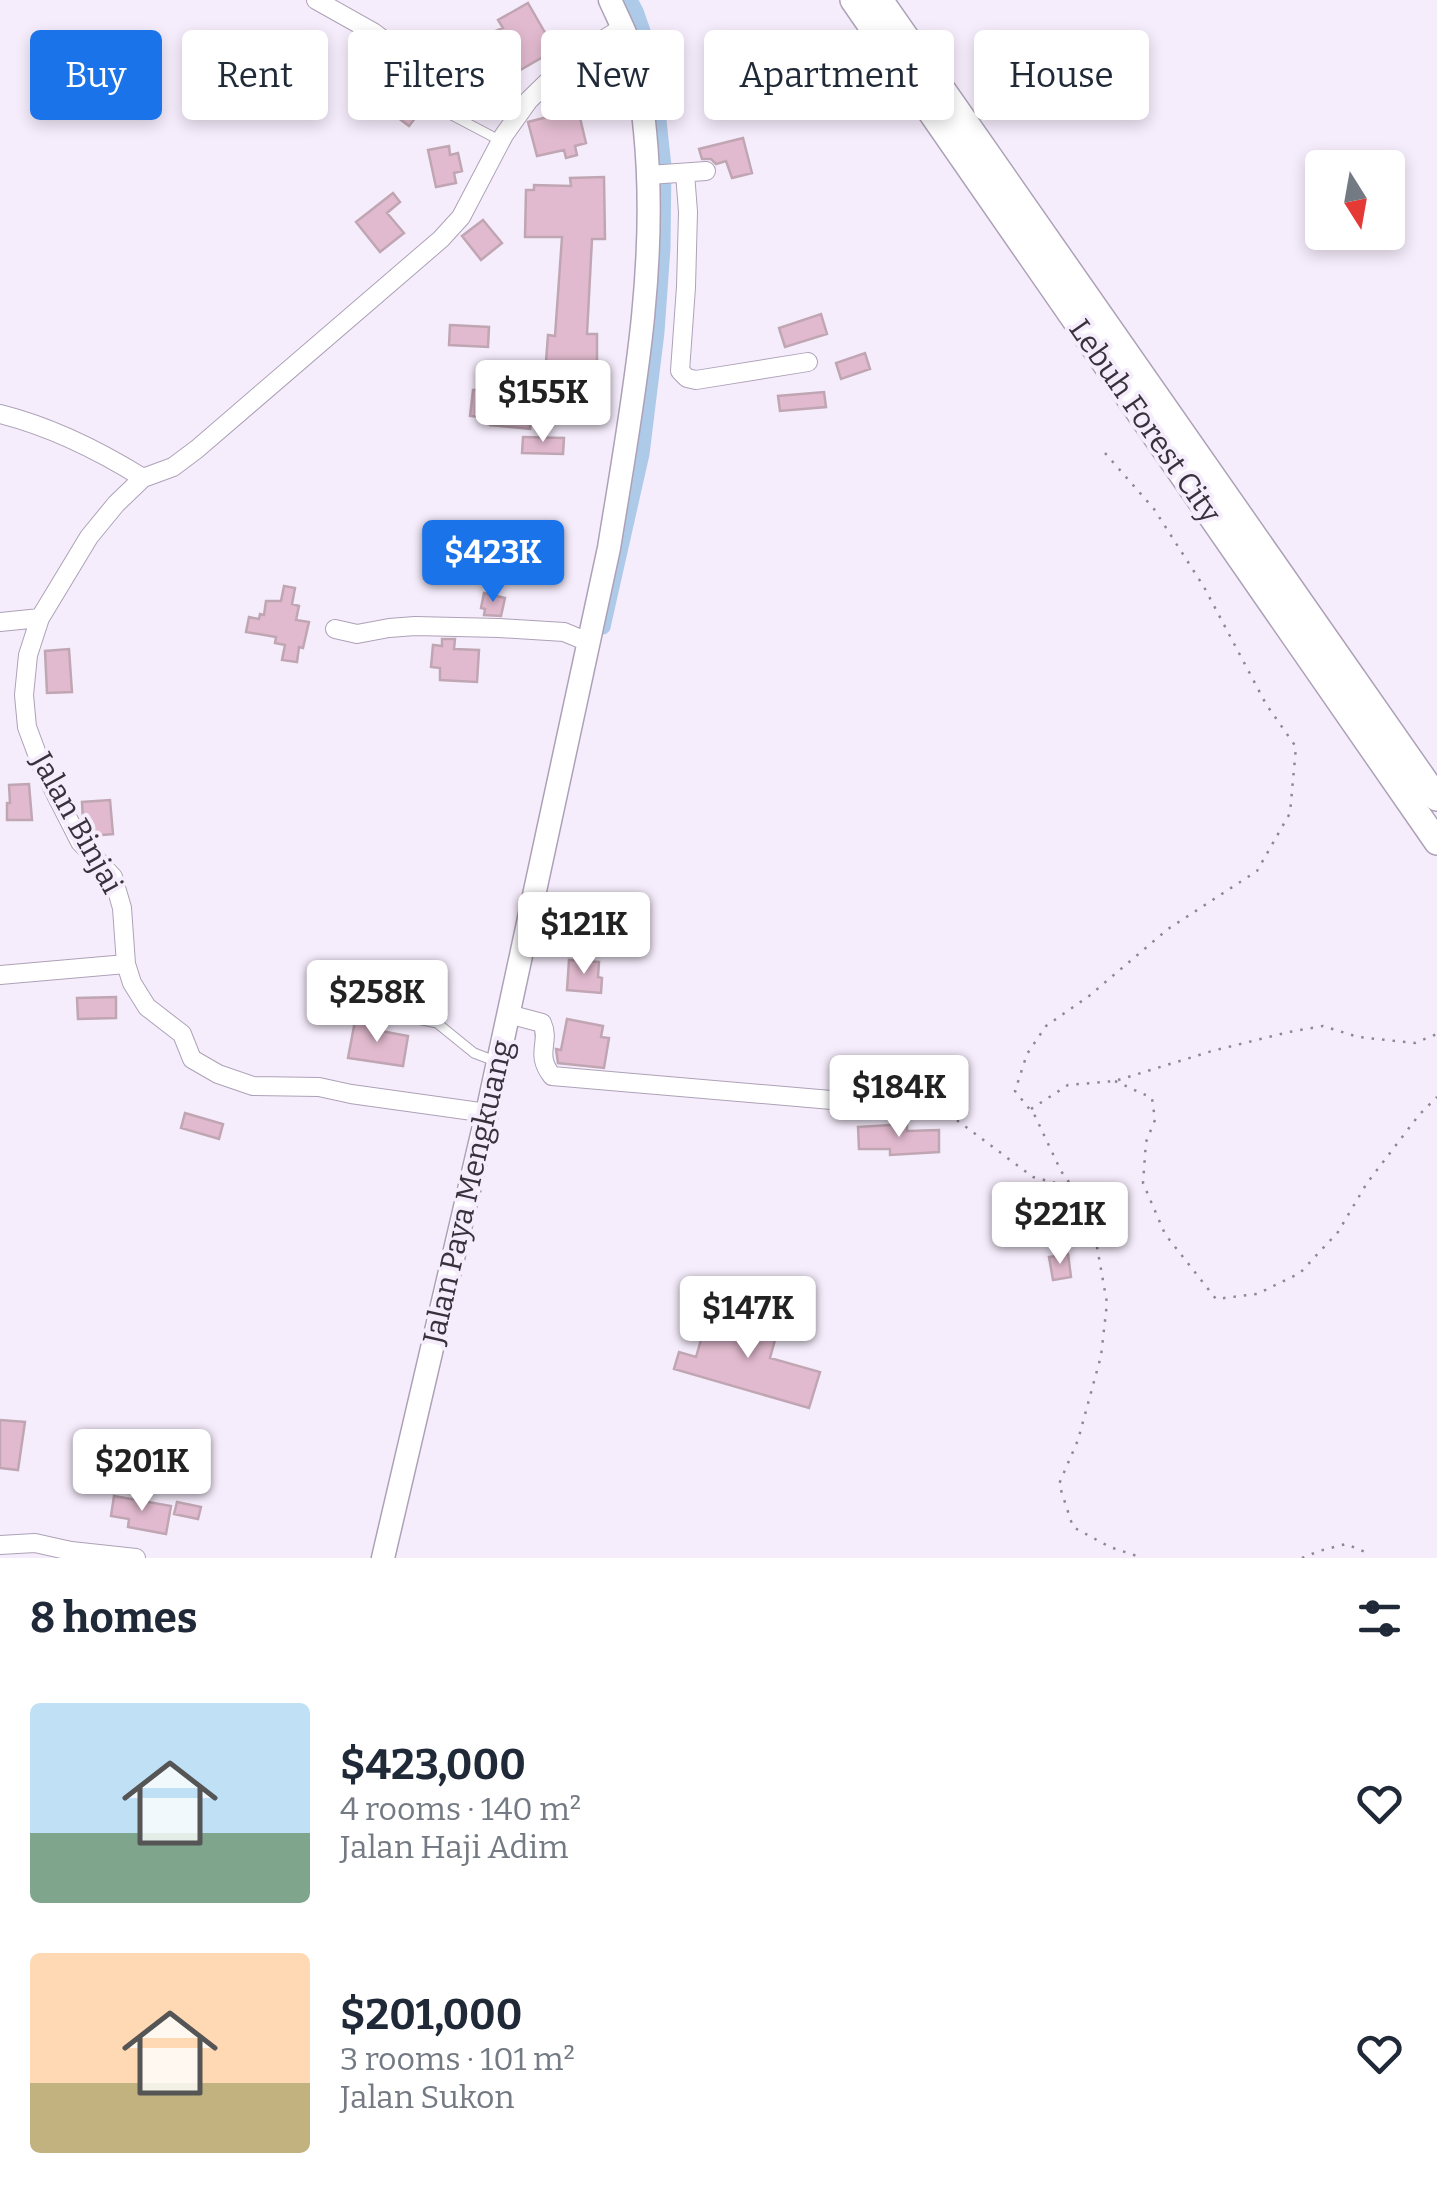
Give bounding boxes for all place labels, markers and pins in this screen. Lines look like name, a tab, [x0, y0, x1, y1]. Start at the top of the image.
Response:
pin: $155K	[473, 360, 613, 445]
pin: $423K	[423, 520, 563, 605]
pin: $121K	[514, 892, 654, 977]
pin: $258K	[307, 960, 447, 1045]
pin: $184K	[829, 1055, 969, 1140]
pin: $221K	[990, 1182, 1130, 1267]
pin: $147K	[678, 1276, 818, 1361]
pin: $201K	[72, 1429, 212, 1514]

